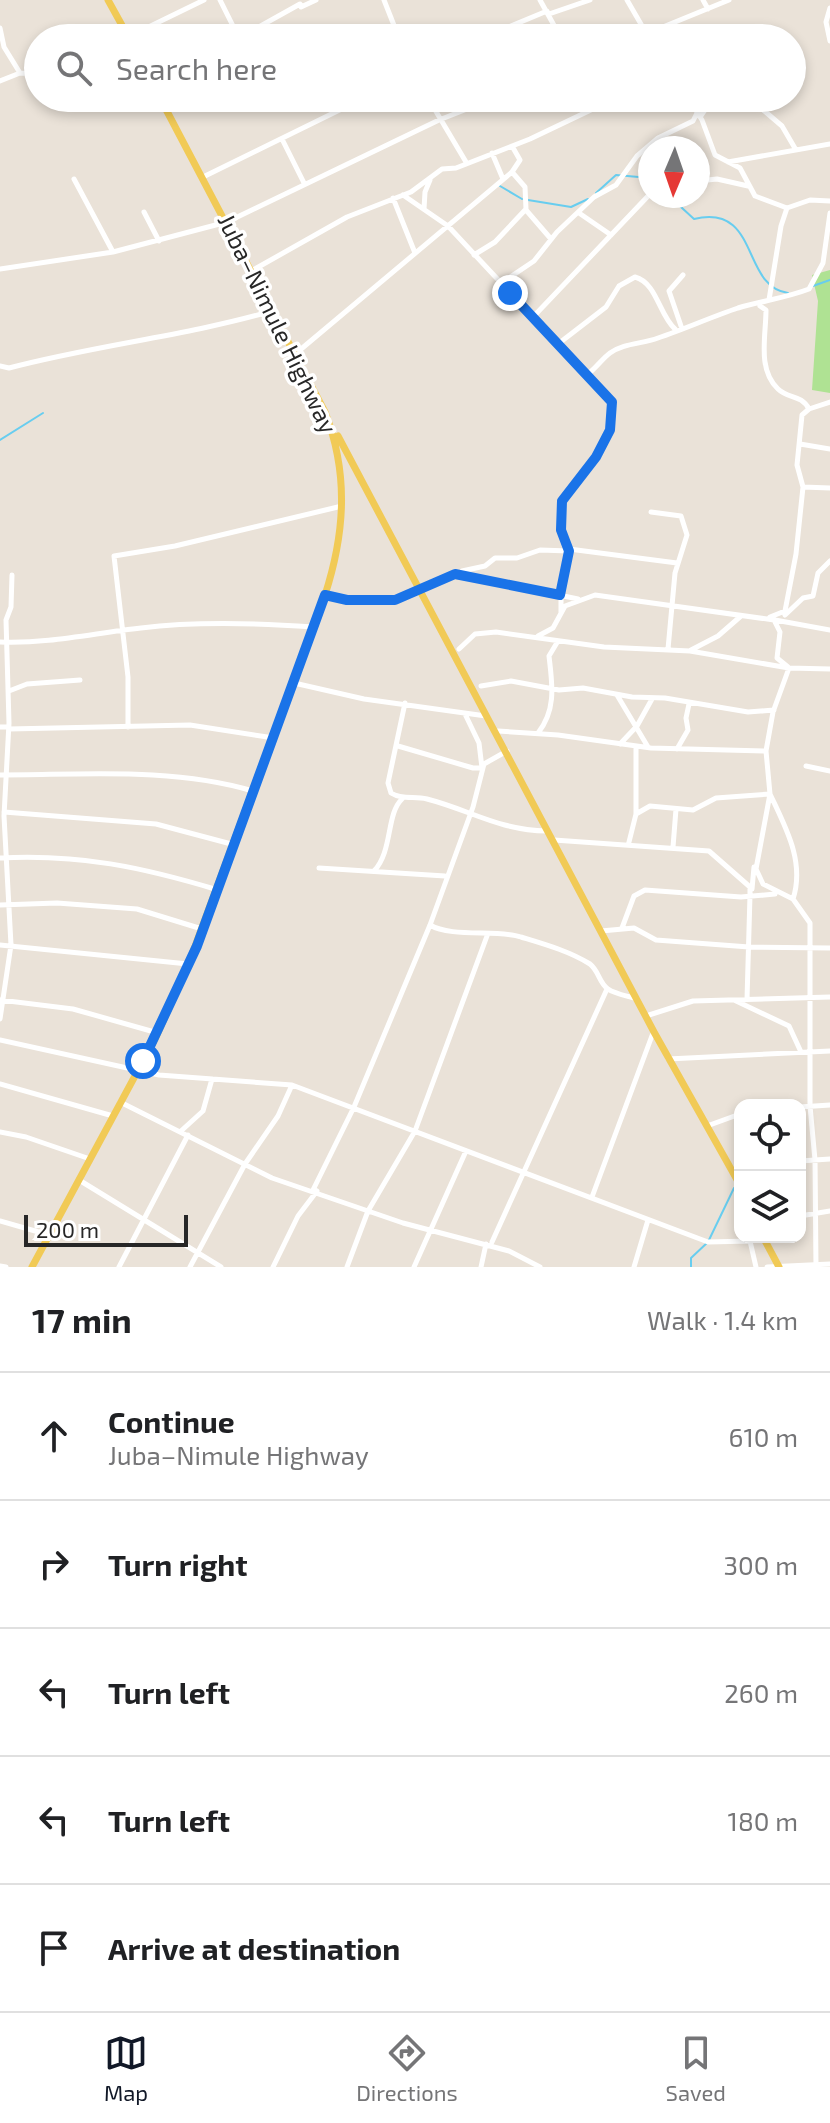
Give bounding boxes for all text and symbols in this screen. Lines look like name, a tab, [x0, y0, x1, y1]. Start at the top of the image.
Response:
search box	[24, 24, 806, 112]
icon: search	[52, 46, 96, 90]
text: Search here	[116, 50, 277, 86]
north arrow	[638, 136, 710, 208]
street label: Juba–Nimule Highway	[213, 209, 344, 438]
route end	[492, 275, 528, 311]
route start	[125, 1043, 161, 1079]
map controls	[734, 1099, 806, 1243]
button: locate	[734, 1099, 806, 1171]
button: layers	[734, 1171, 806, 1243]
scale bar	[24, 1211, 188, 1247]
text: 200 m	[36, 1216, 99, 1242]
text: 17 min	[32, 1299, 132, 1340]
text: Walk · 1.4 km	[647, 1304, 798, 1335]
text: Continue	[108, 1403, 235, 1439]
icon: ahead	[32, 1414, 76, 1458]
text: 610 m	[729, 1421, 798, 1452]
text: Juba–Nimule Highway	[108, 1439, 369, 1470]
icon: right	[32, 1542, 76, 1586]
text: Turn right	[108, 1546, 248, 1582]
text: 300 m	[724, 1549, 798, 1580]
icon: left	[32, 1670, 76, 1714]
text: Turn left	[108, 1674, 230, 1710]
text: 260 m	[724, 1677, 798, 1708]
icon: left	[32, 1798, 76, 1842]
text: Turn left	[108, 1802, 230, 1838]
text: 180 m	[728, 1805, 798, 1836]
icon: arrive	[32, 1926, 76, 1970]
text: Arrive at destination	[108, 1930, 400, 1966]
tab: Map	[104, 2031, 148, 2105]
tab: Directions	[356, 2031, 458, 2105]
tab: Saved	[666, 2031, 726, 2105]

